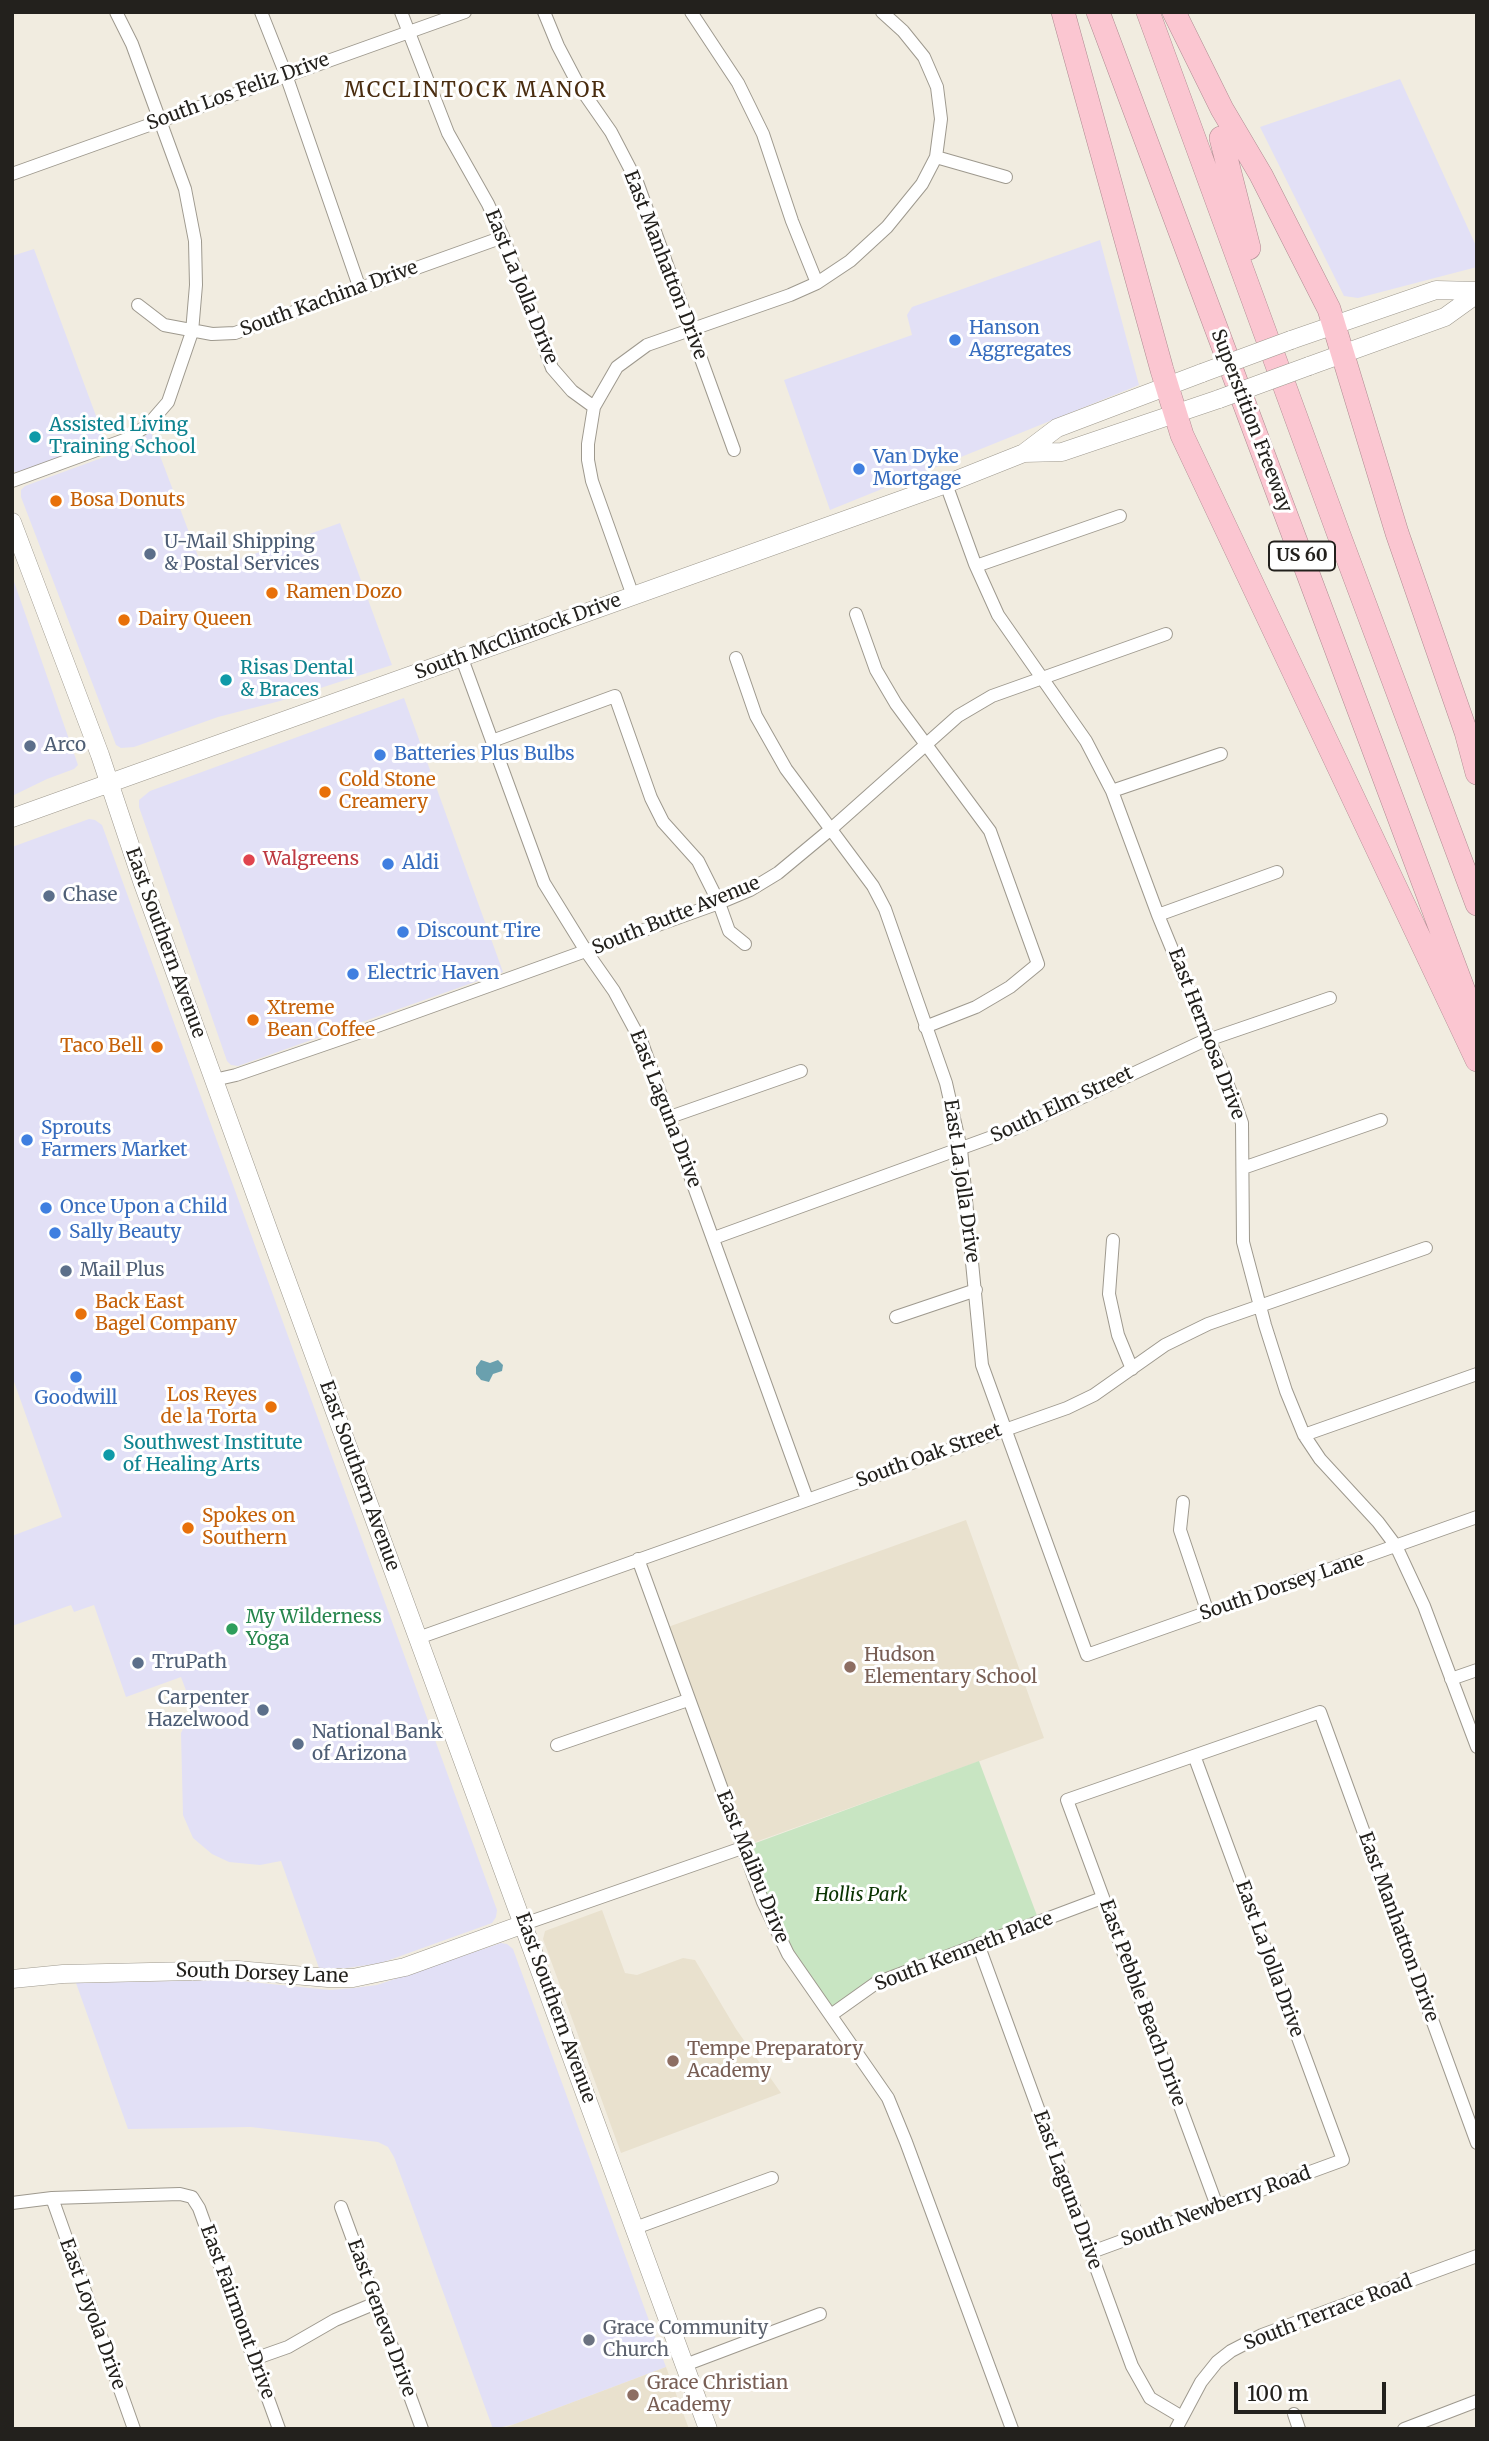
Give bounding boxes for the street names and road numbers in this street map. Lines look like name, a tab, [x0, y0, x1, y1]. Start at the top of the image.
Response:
street label: South Los Feliz Drive	[144, 48, 332, 136]
street label: East Manhatton Drive	[618, 167, 712, 363]
street label: East La Jolla Drive	[480, 206, 562, 368]
street label: South Kachina Drive	[237, 256, 421, 342]
street label: Superstition Freeway	[1206, 326, 1296, 516]
road number: US 60	[1269, 542, 1335, 570]
street label: South McClintock Drive	[412, 589, 624, 685]
street label: East Southern Avenue	[120, 845, 210, 1041]
street label: South Butte Avenue	[589, 872, 763, 960]
street label: East Hermosa Drive	[1163, 945, 1249, 1123]
street label: East Laguna Drive	[624, 1027, 706, 1191]
street label: South Elm Street	[987, 1062, 1137, 1148]
street label: East La Jolla Drive	[938, 1098, 984, 1264]
street label: East Southern Avenue	[314, 1378, 404, 1574]
street label: South Oak Street	[853, 1419, 1005, 1493]
street label: South Dorsey Lane	[1197, 1548, 1367, 1626]
street label: East Malibu Drive	[711, 1787, 793, 1947]
street label: East Manhatton Drive	[1353, 1829, 1443, 2025]
street label: East La Jolla Drive	[1230, 1878, 1308, 2040]
street label: East Pebble Beach Drive	[1094, 1897, 1190, 2109]
street label: South Kenneth Place	[872, 1908, 1056, 1996]
street label: East Southern Avenue	[510, 1910, 600, 2106]
street label: South Dorsey Lane	[175, 1960, 349, 1988]
street label: East Laguna Drive	[1028, 2108, 1106, 2272]
street label: South Newberry Road	[1118, 2162, 1314, 2252]
street label: East Fairmont Drive	[195, 2222, 279, 2402]
street label: East Loyola Drive	[54, 2235, 130, 2393]
street label: East Geneva Drive	[342, 2236, 420, 2400]
street label: South Terrace Road	[1241, 2270, 1415, 2356]

